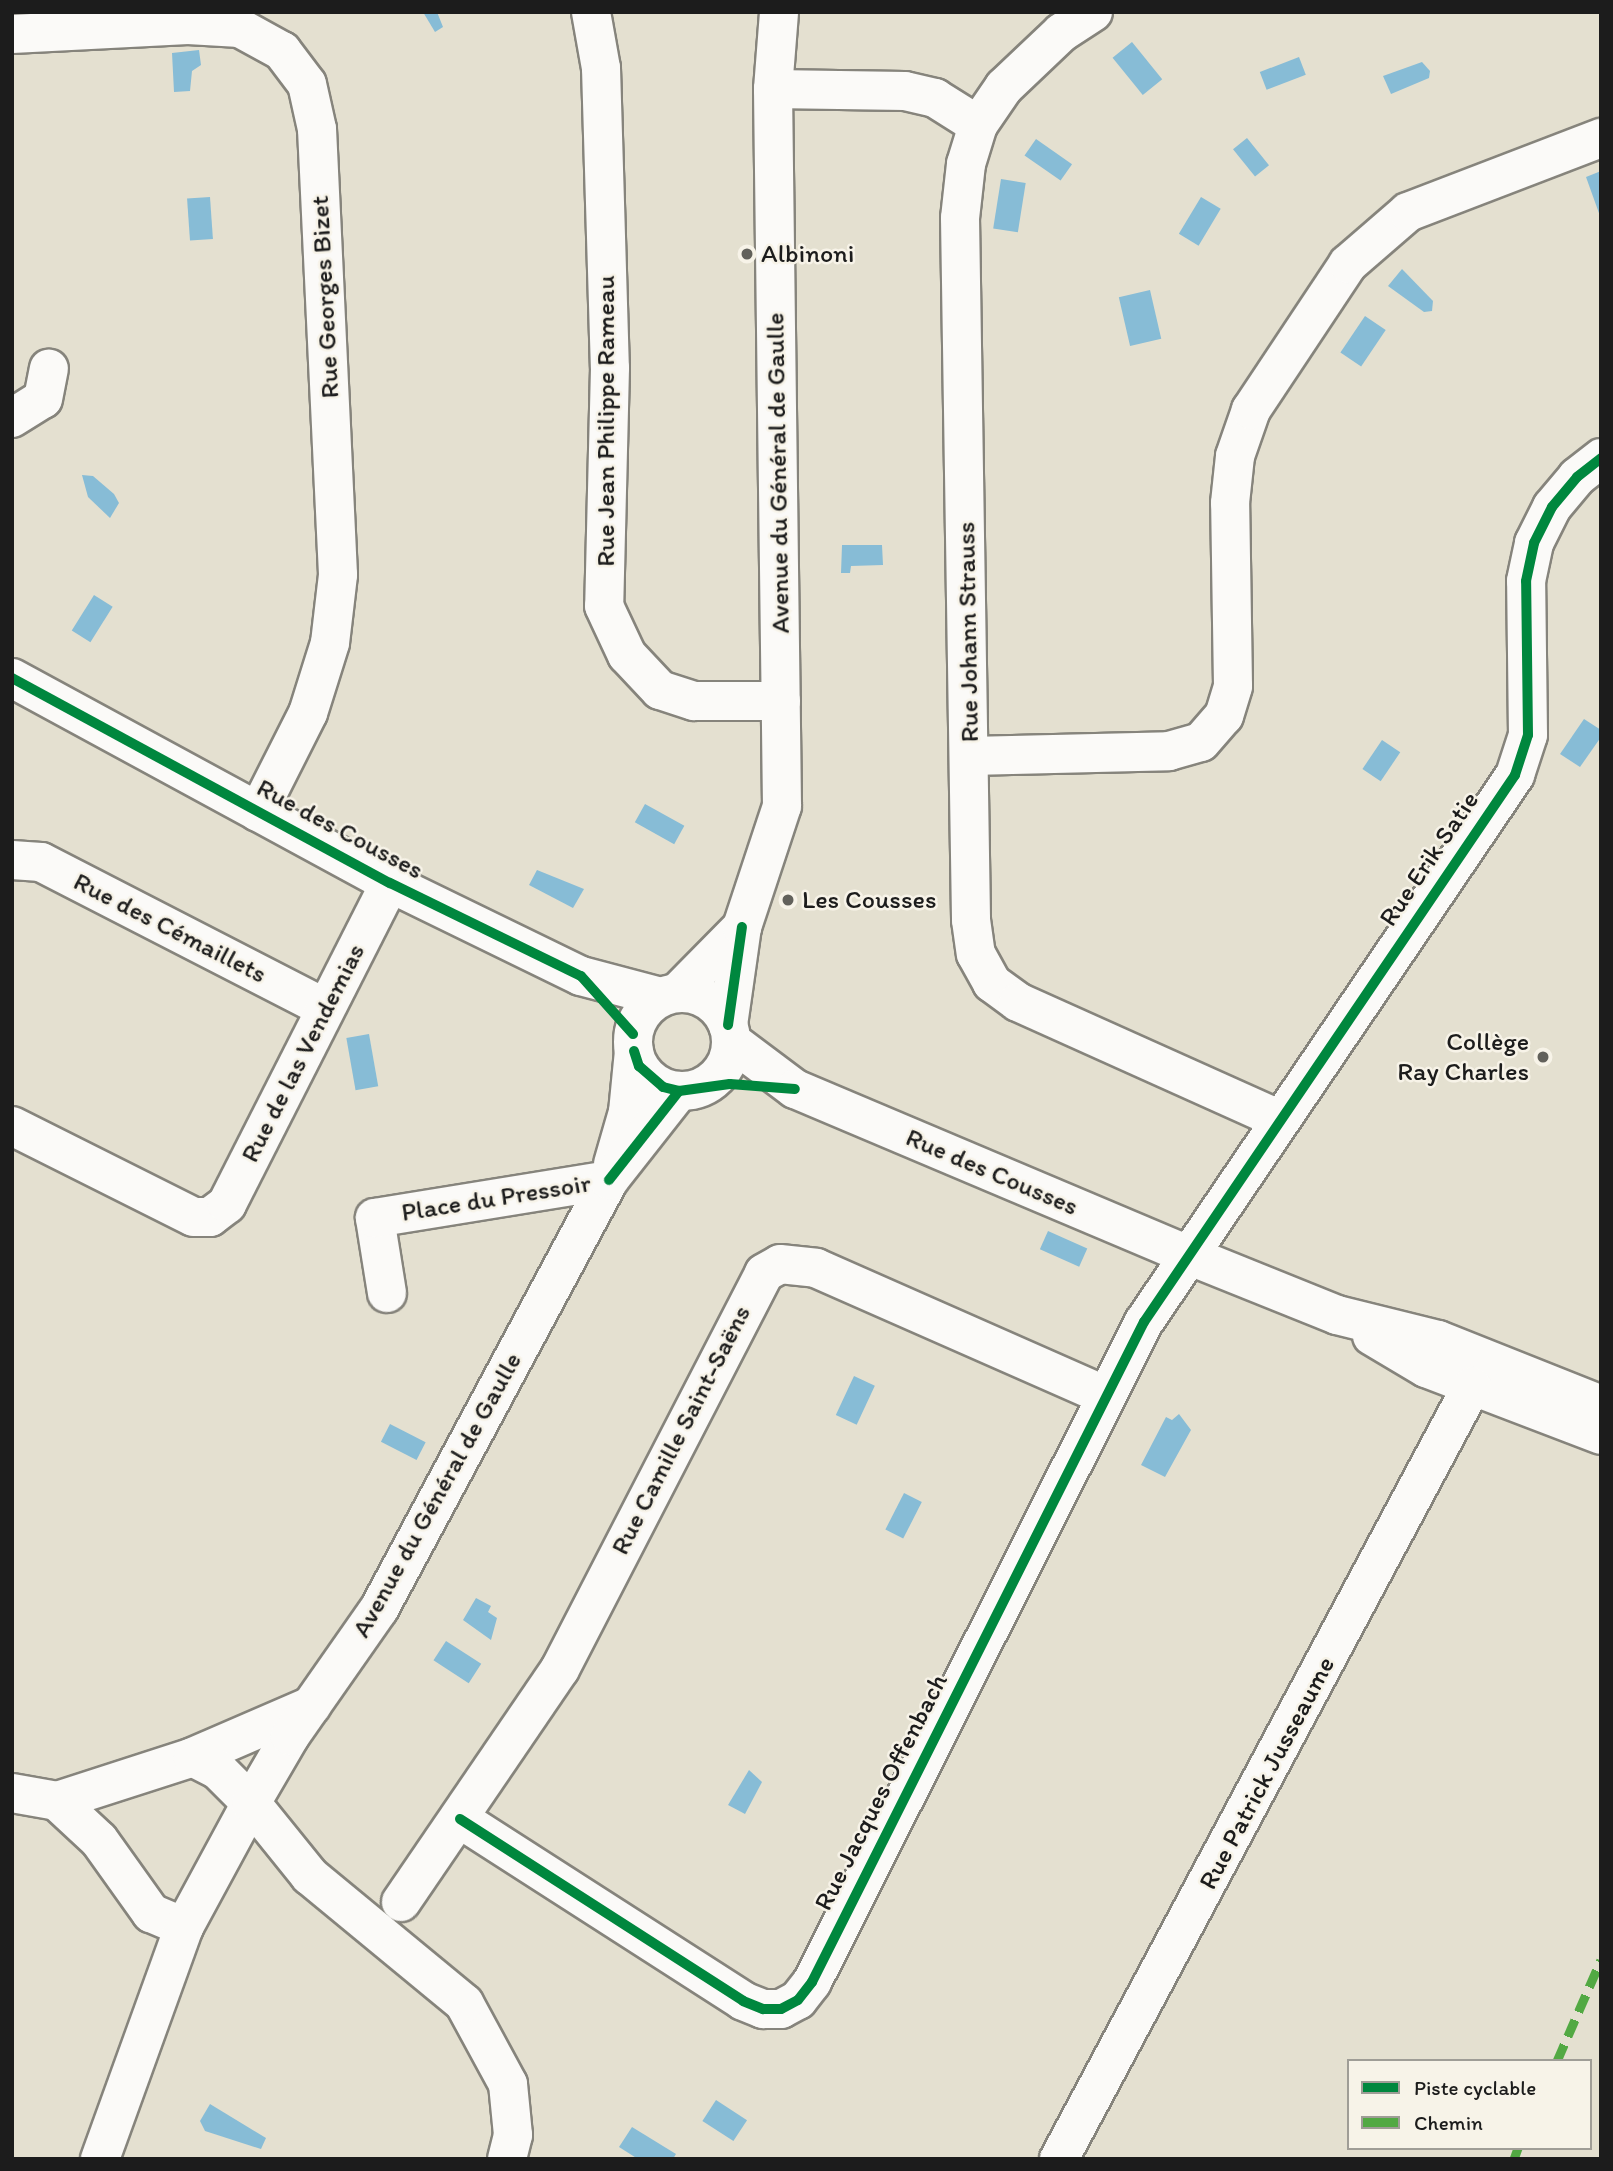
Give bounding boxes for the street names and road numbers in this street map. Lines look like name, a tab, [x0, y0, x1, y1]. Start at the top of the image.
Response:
street label: Rue Georges Bizet	[304, 195, 346, 399]
street label: Rue Jean Philippe Rameau	[590, 274, 622, 568]
street label: Avenue du Général de Gaulle	[760, 312, 796, 634]
street label: Rue Johann Strauss	[950, 522, 986, 742]
street label: Rue des Cousses	[251, 772, 429, 886]
street label: Rue Erik Satie	[1373, 786, 1485, 932]
street label: Rue des Cémaillets	[68, 866, 272, 990]
street label: Rue de las Vendemias	[235, 939, 371, 1167]
street label: Rue des Cousses	[901, 1122, 1083, 1222]
street label: Place du Pressoir	[399, 1168, 593, 1228]
street label: Rue Camille Saint-Saëns	[604, 1300, 758, 1560]
street label: Avenue du Général de Gaulle	[346, 1347, 528, 1643]
street label: Rue Patrick Jusseaume	[1193, 1652, 1341, 1894]
street label: Rue Jacques Offenbach	[808, 1669, 954, 1915]

